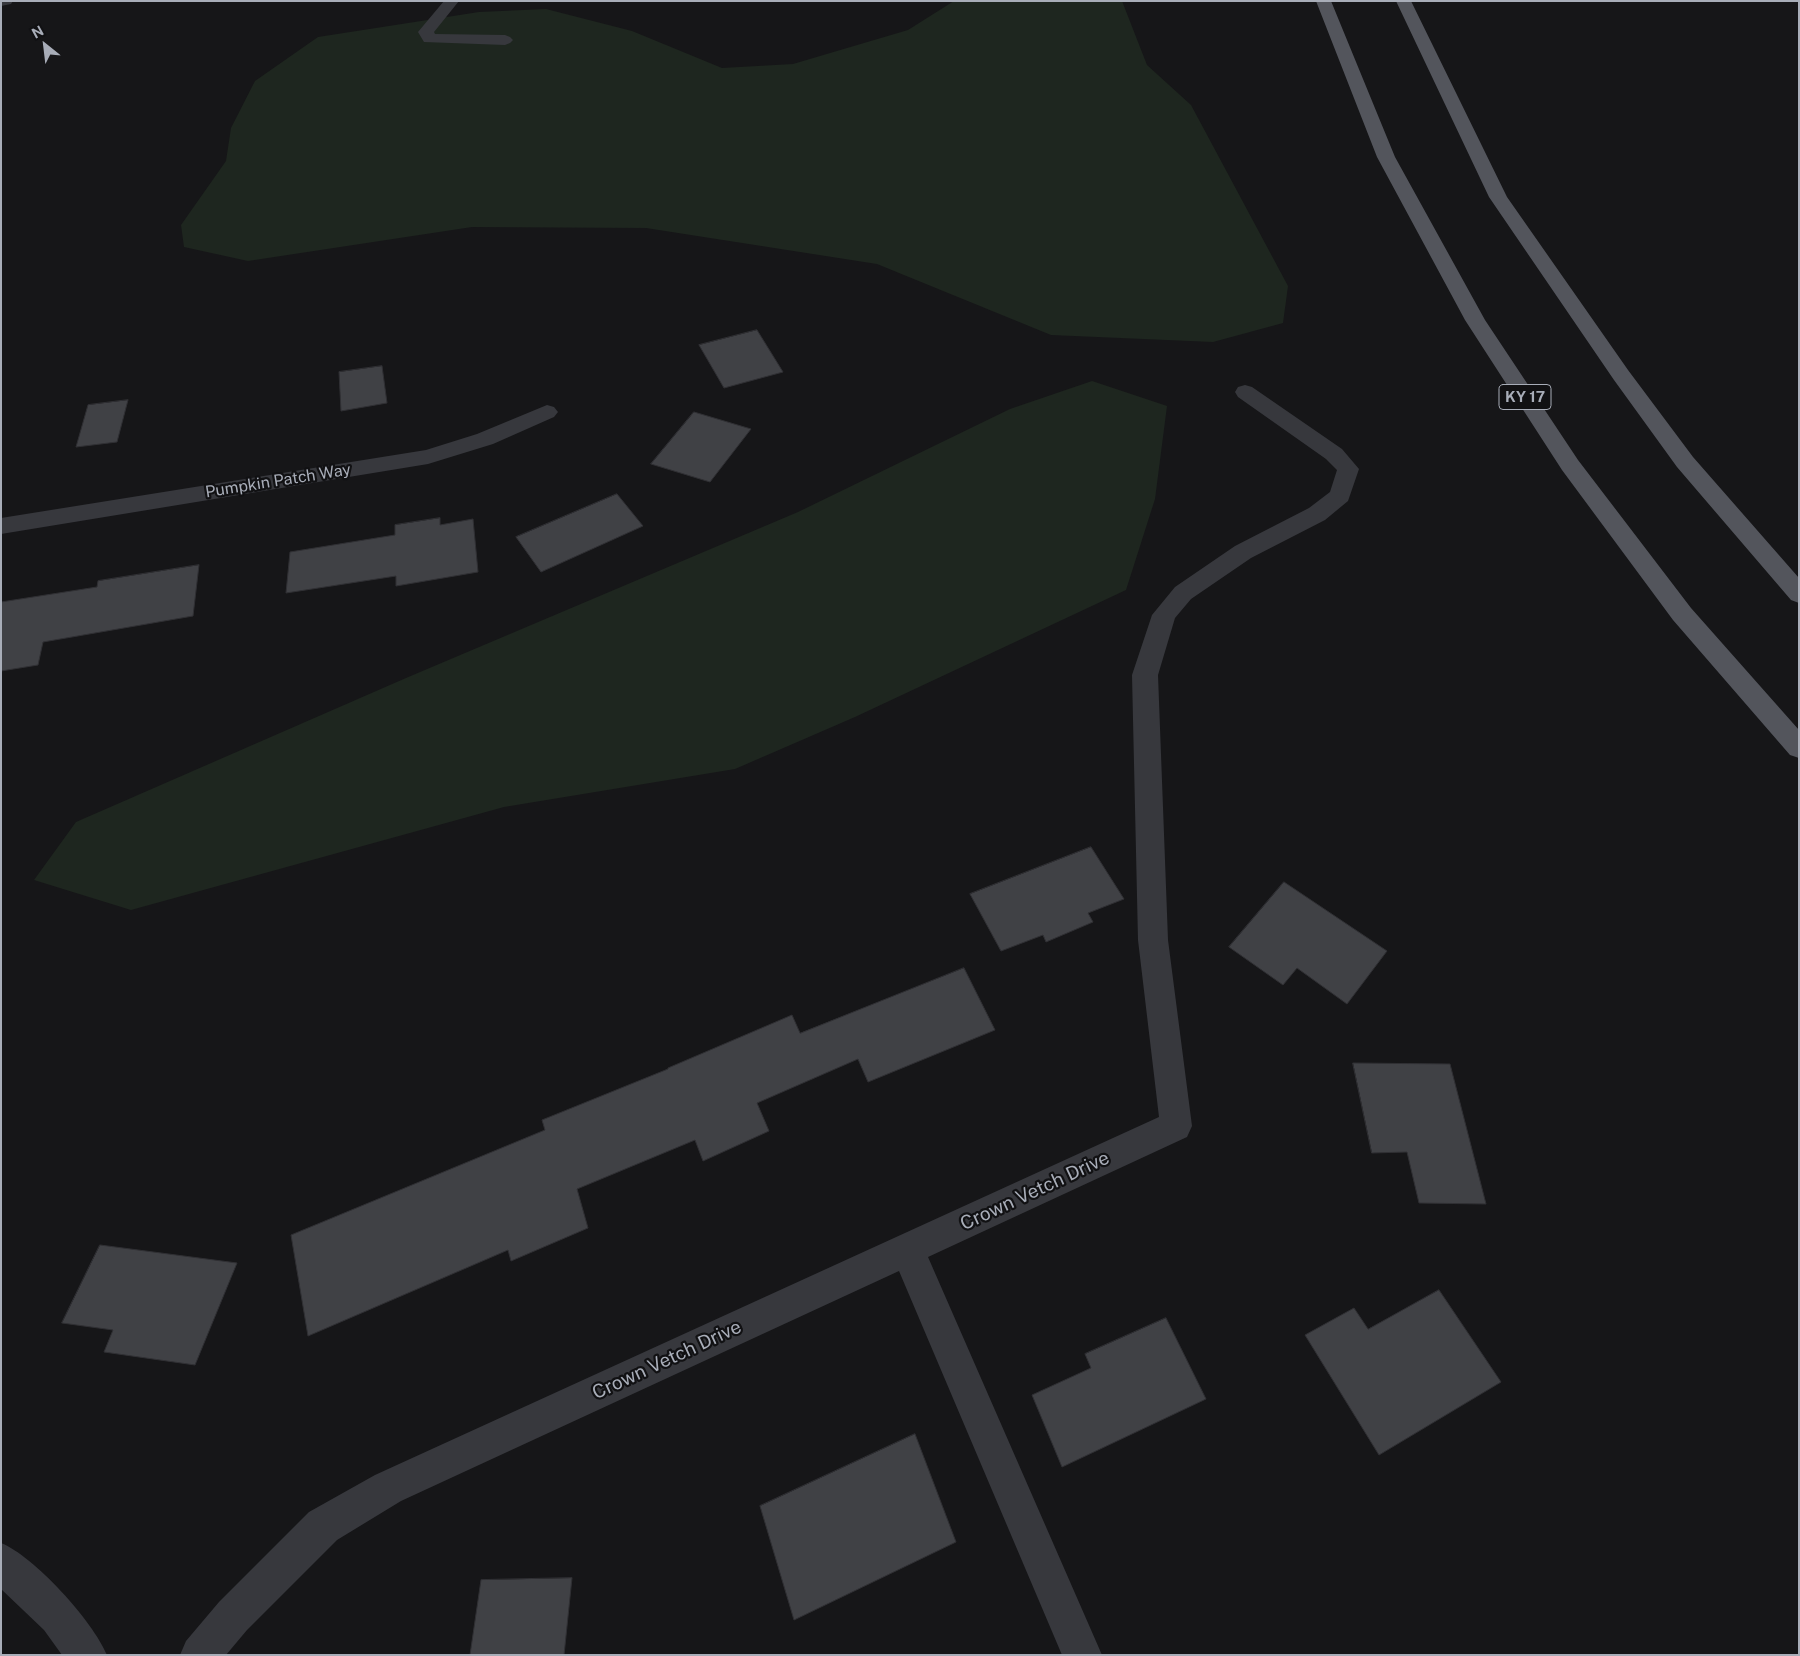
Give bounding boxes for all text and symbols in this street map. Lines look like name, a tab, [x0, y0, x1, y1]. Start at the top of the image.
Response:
north arrow	[20, 20, 70, 70]
text: N	[29, 22, 46, 42]
road number: KY 17	[1499, 384, 1551, 410]
street label: Pumpkin Patch Way	[204, 460, 352, 502]
street label: Crown Vetch Drive	[957, 1146, 1113, 1236]
street label: Crown Vetch Drive	[589, 1315, 745, 1405]

